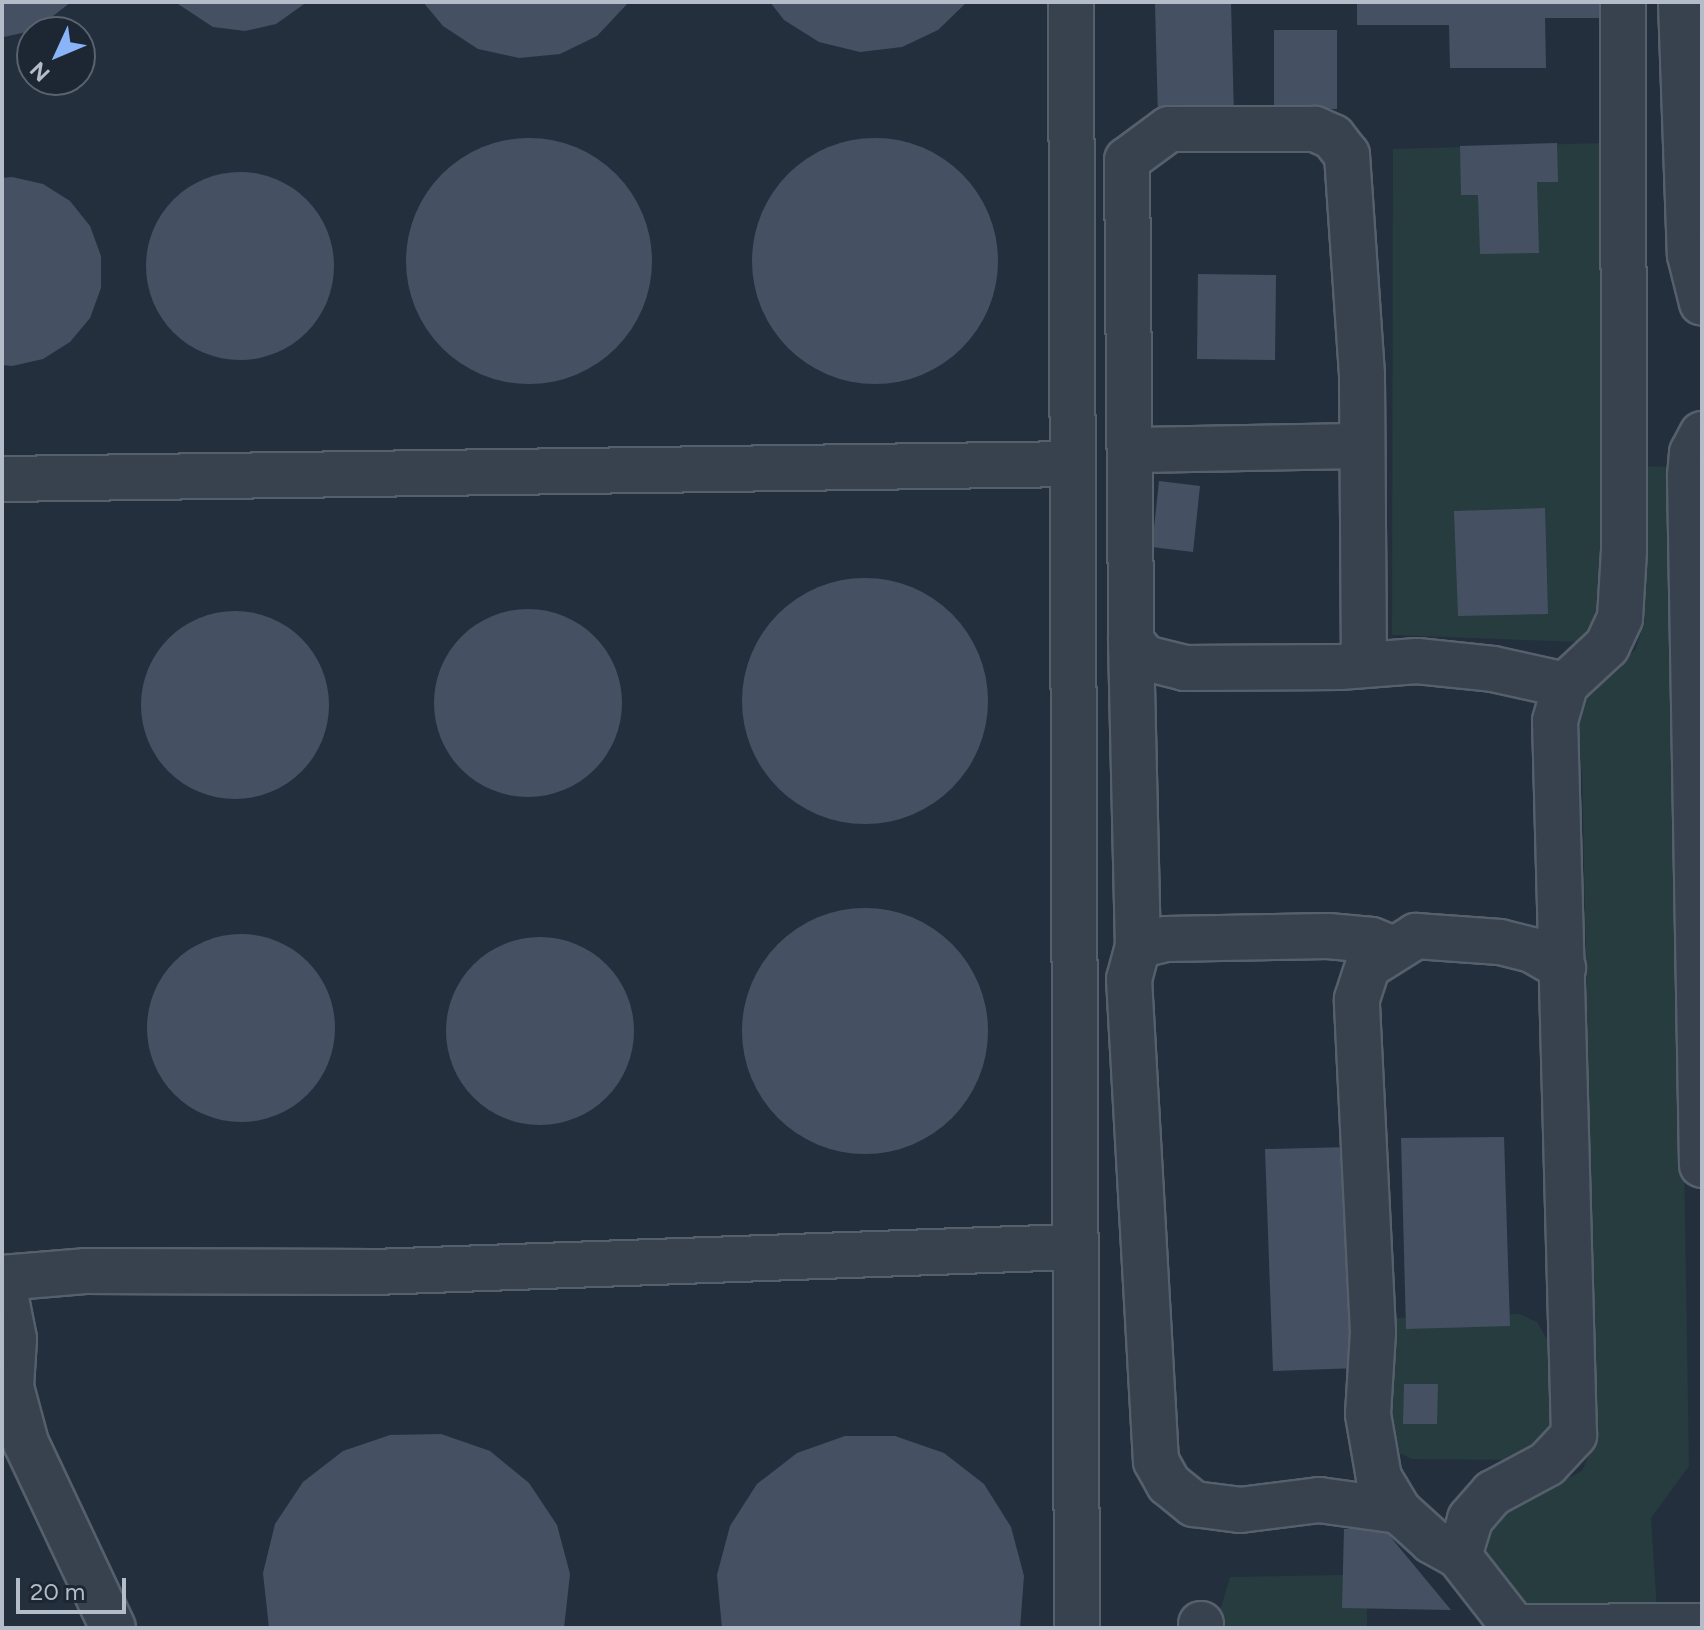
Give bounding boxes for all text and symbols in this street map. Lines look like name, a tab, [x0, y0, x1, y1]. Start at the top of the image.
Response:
north arrow	[16, 16, 96, 96]
text: N	[24, 56, 55, 87]
scale bar	[20, 1562, 130, 1612]
text: 20 m	[30, 1577, 85, 1606]

